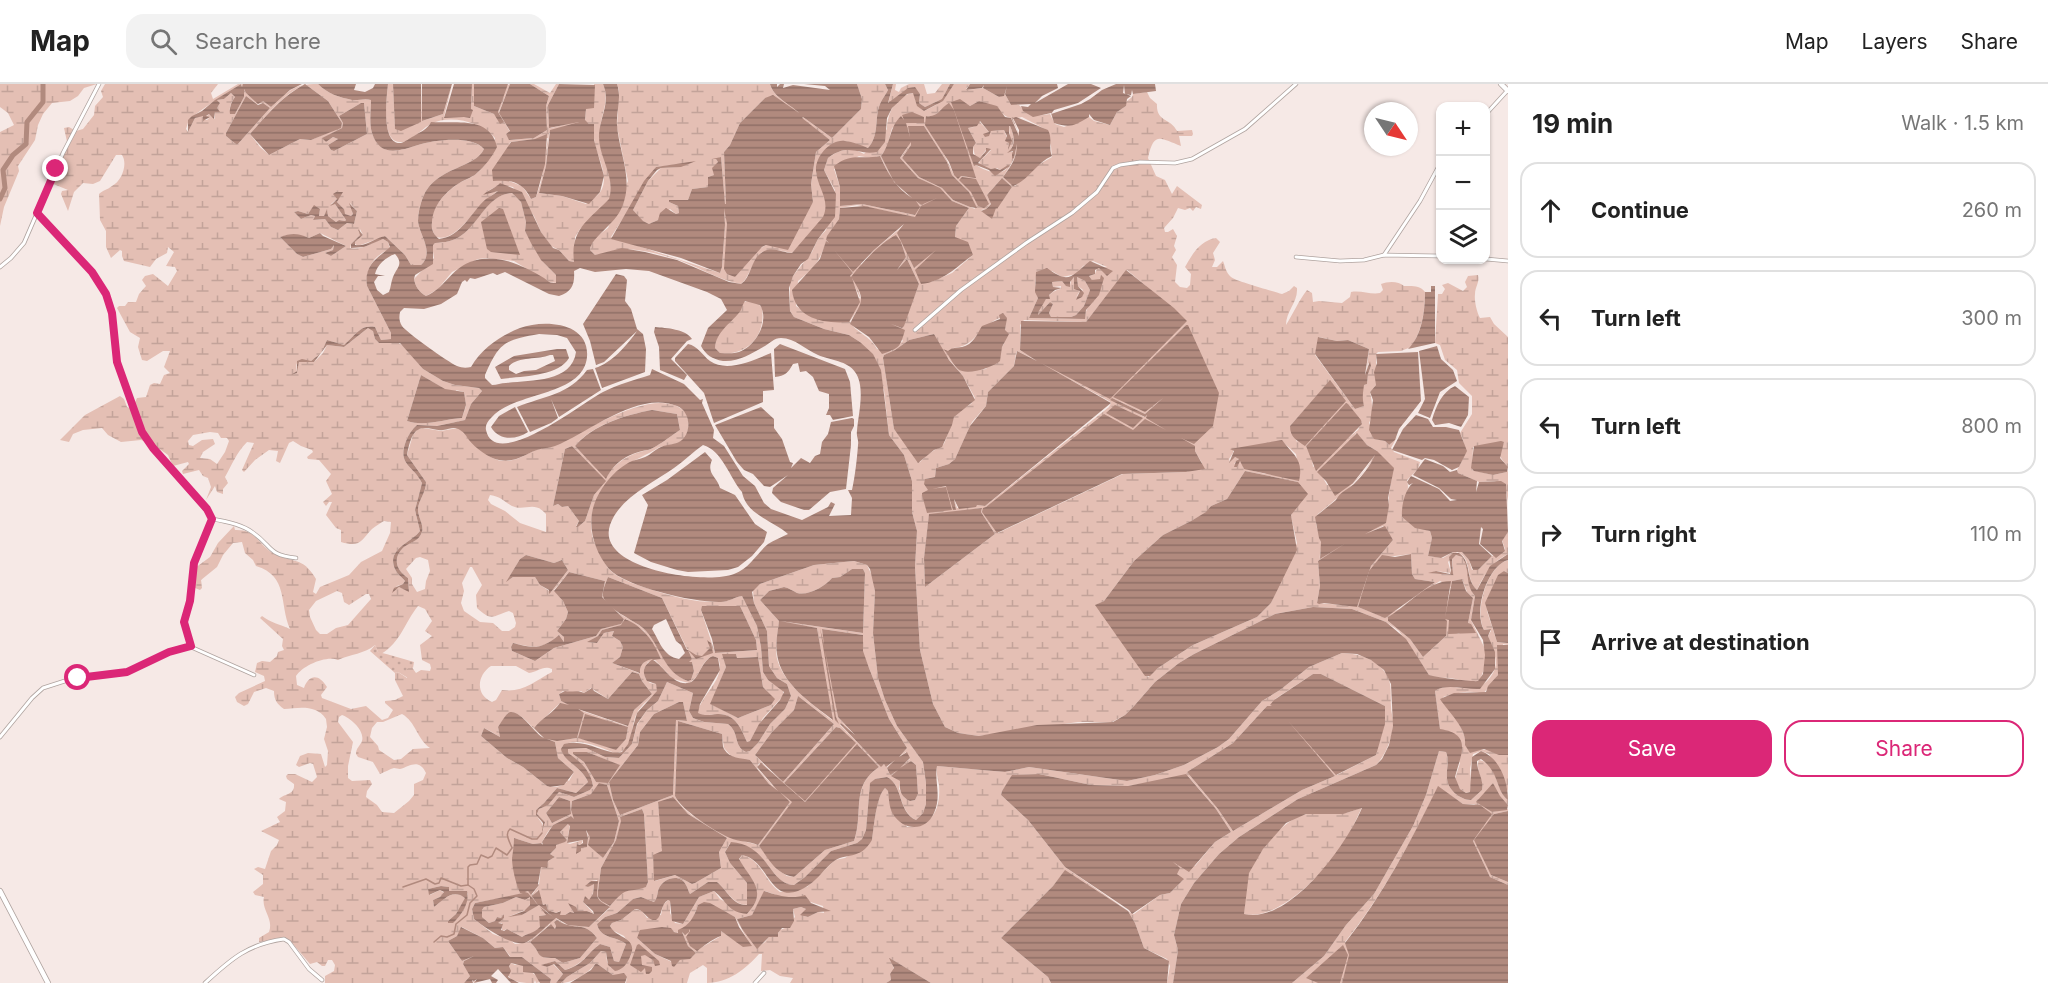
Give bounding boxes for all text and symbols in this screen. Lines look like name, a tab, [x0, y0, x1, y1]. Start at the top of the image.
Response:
search box	[126, 14, 546, 68]
text: Map	[30, 24, 90, 58]
icon: search	[147, 25, 180, 58]
text: Search here	[195, 28, 321, 54]
text: Map	[1785, 29, 1829, 54]
text: Layers	[1862, 29, 1928, 54]
text: Share	[1961, 29, 2018, 54]
north arrow	[1364, 102, 1418, 156]
map controls	[1436, 102, 1490, 264]
button: +	[1436, 102, 1490, 156]
text: 19 min	[1532, 108, 1613, 139]
text: Walk · 1.5 km	[1901, 111, 2024, 135]
route end	[42, 155, 68, 181]
button: −	[1436, 156, 1490, 210]
icon: ahead	[1534, 194, 1567, 227]
text: Continue	[1591, 197, 1689, 223]
text: 260 m	[1962, 198, 2022, 222]
button: layers	[1436, 210, 1490, 264]
icon: left	[1534, 302, 1567, 335]
text: Turn left	[1591, 305, 1681, 331]
text: 300 m	[1961, 306, 2022, 330]
icon: left	[1534, 410, 1567, 443]
text: Turn left	[1591, 413, 1681, 439]
text: 800 m	[1961, 414, 2022, 438]
icon: right	[1534, 518, 1567, 551]
text: Turn right	[1591, 521, 1697, 547]
text: 110 m	[1970, 522, 2022, 546]
icon: arrive	[1534, 626, 1567, 659]
text: Arrive at destination	[1591, 629, 1810, 655]
route start	[64, 664, 90, 690]
button: Save	[1532, 720, 1772, 777]
button: Share	[1784, 720, 2024, 777]

